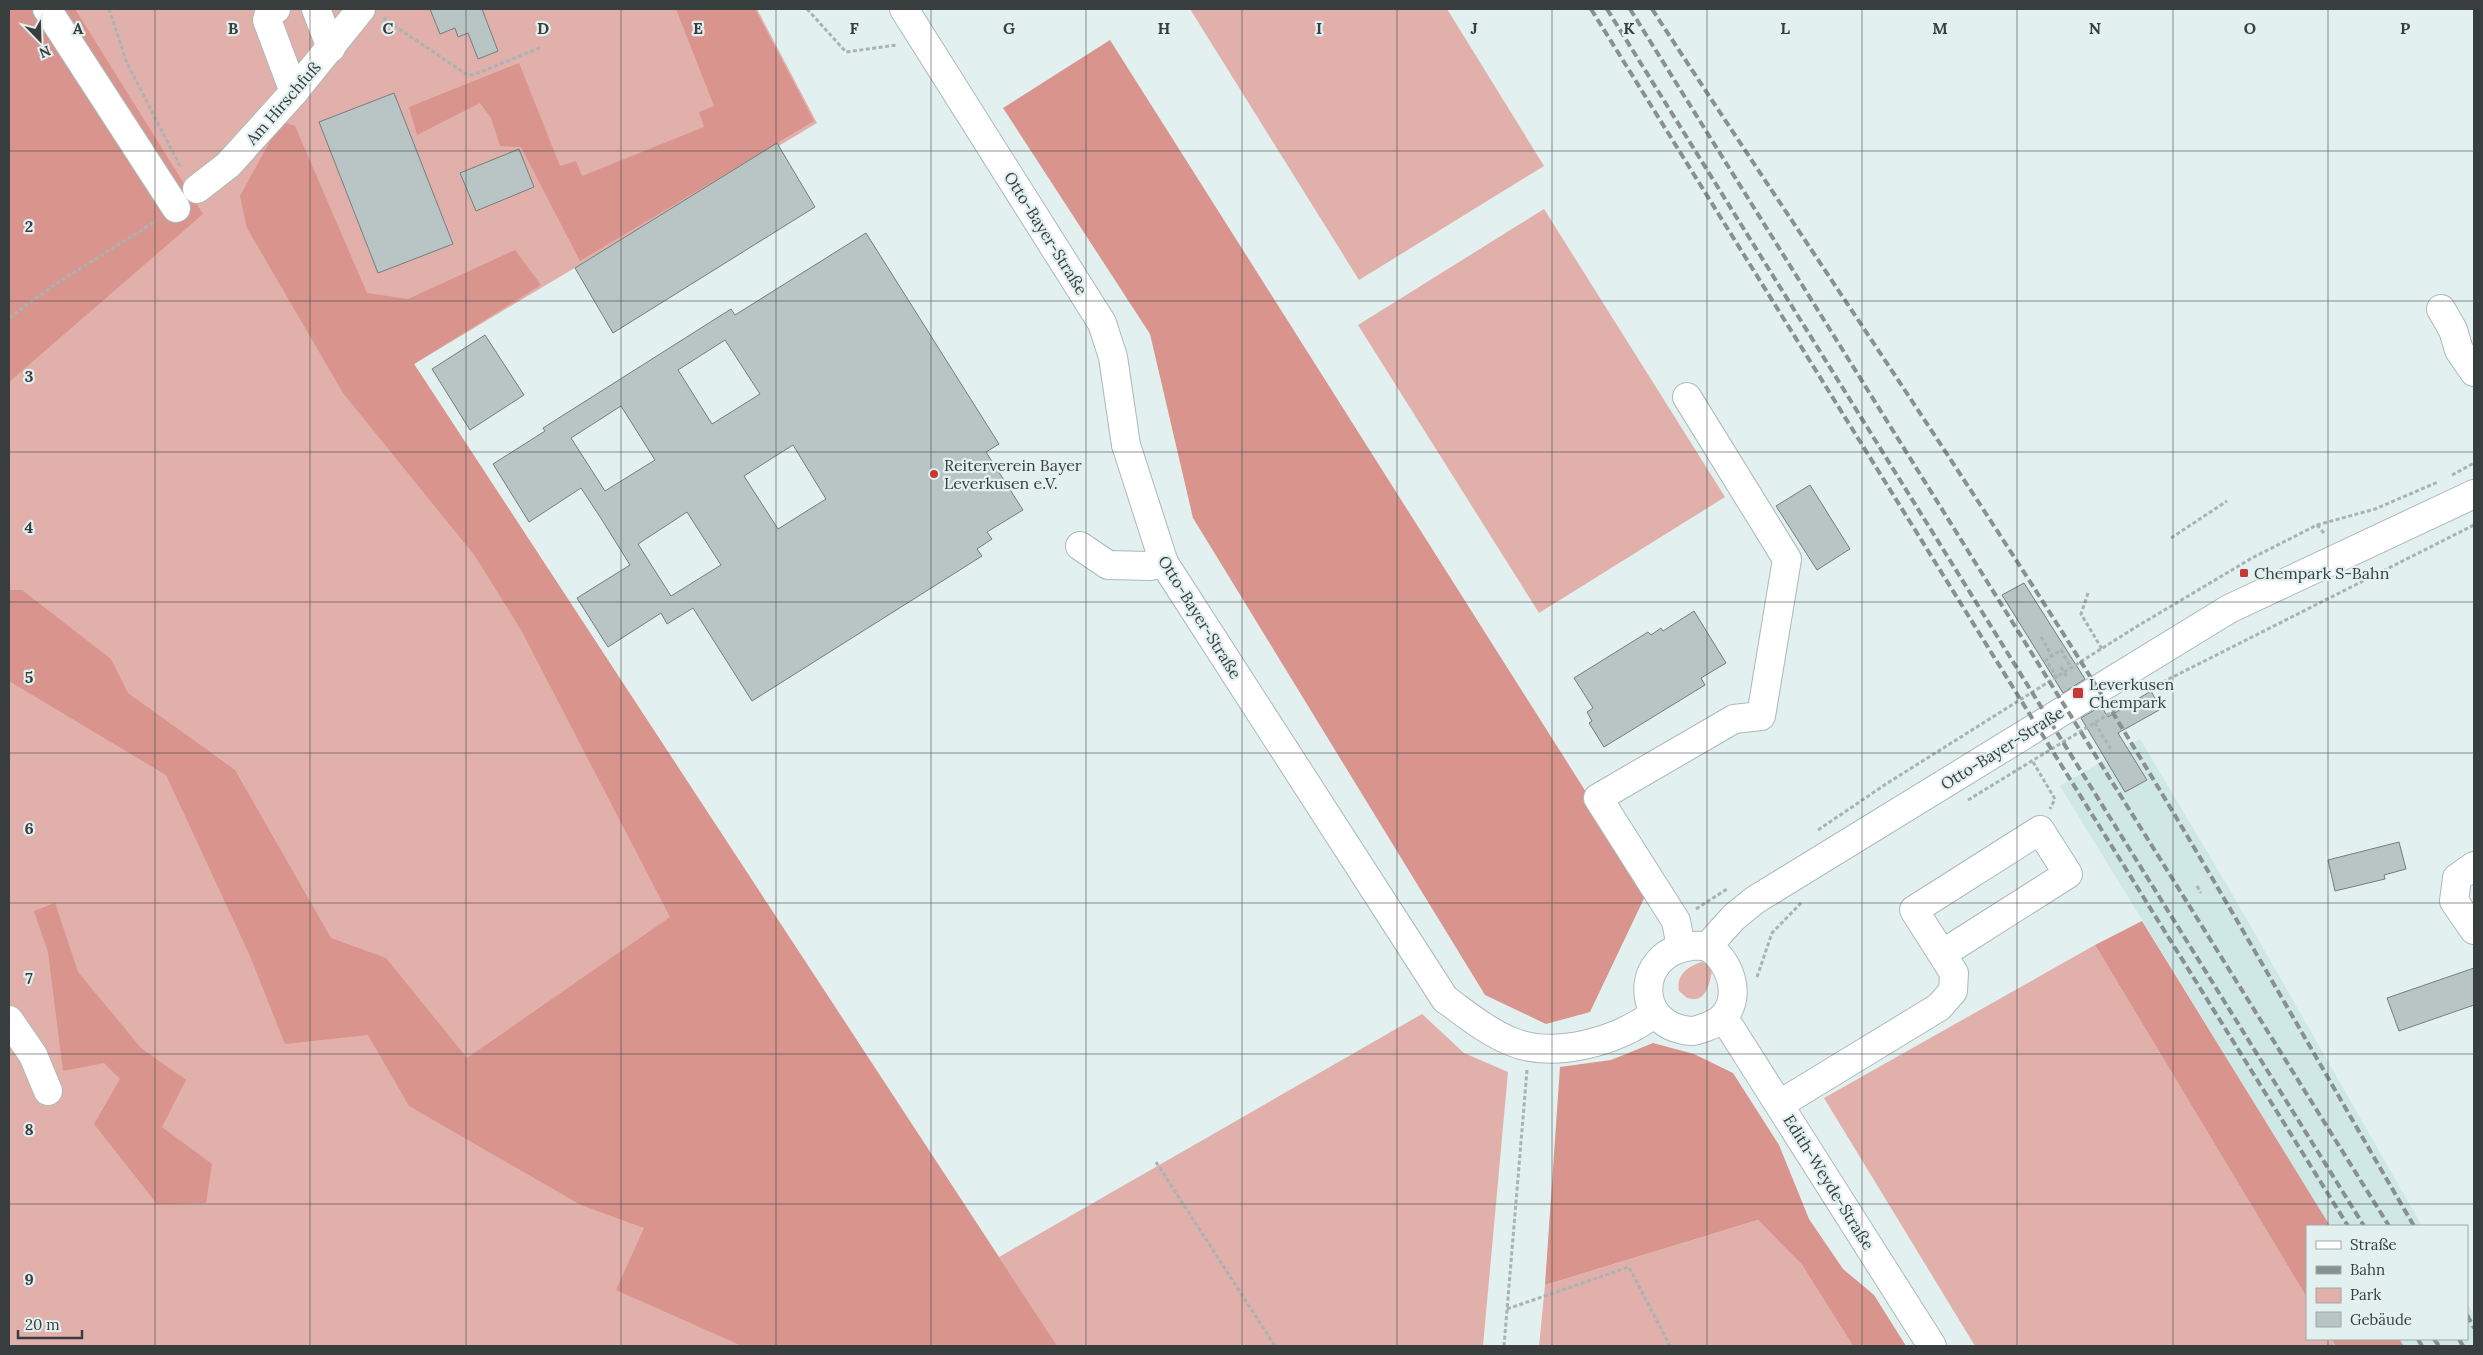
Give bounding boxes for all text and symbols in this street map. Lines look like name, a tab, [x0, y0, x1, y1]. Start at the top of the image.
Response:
north arrow	[15, 15, 65, 65]
text: A	[73, 18, 84, 38]
text: B	[228, 18, 239, 38]
text: C	[382, 18, 394, 38]
text: D	[537, 18, 549, 38]
text: E	[693, 18, 703, 38]
text: F	[849, 18, 859, 38]
text: G	[1003, 18, 1015, 38]
text: H	[1158, 18, 1171, 38]
text: I	[1316, 18, 1322, 38]
text: J	[1470, 18, 1478, 38]
text: K	[1623, 18, 1635, 38]
text: L	[1780, 18, 1790, 38]
text: M	[1932, 18, 1948, 38]
text: N	[2089, 18, 2101, 38]
text: O	[2244, 18, 2256, 38]
text: P	[2400, 18, 2410, 38]
text: N	[36, 42, 54, 62]
street label: Am Hirschfuß	[241, 57, 325, 149]
street label: Otto-Bayer-Straße	[1000, 168, 1092, 299]
text: 2	[25, 216, 33, 236]
text: 3	[25, 366, 34, 386]
place label: Reiterverein Bayer Leverkusen e.V.	[944, 455, 1082, 493]
marker: Reiterverein Bayer Leverkusen e.V.	[928, 468, 940, 480]
text: 4	[25, 517, 34, 537]
street label: Otto-Bayer-Straße	[1154, 552, 1246, 683]
place label: Chempark S-Bahn	[2254, 563, 2390, 583]
marker: Chempark S-Bahn	[2238, 567, 2250, 579]
text: 5	[25, 667, 34, 687]
place label: Leverkusen Chempark	[2089, 674, 2175, 712]
marker: Leverkusen Chempark	[2071, 686, 2085, 700]
street label: Otto-Bayer-Straße	[1937, 702, 2068, 794]
text: 6	[24, 818, 34, 838]
text: 7	[25, 968, 33, 988]
street label: Edith-Weyde-Straße	[1779, 1111, 1879, 1253]
text: 8	[24, 1119, 34, 1139]
legend	[2306, 1225, 2468, 1340]
text: Straße	[2350, 1235, 2397, 1254]
text: Bahn	[2350, 1260, 2385, 1279]
text: 9	[24, 1269, 34, 1289]
text: Park	[2350, 1285, 2381, 1304]
scale bar	[18, 1308, 81, 1340]
text: Gebäude	[2350, 1310, 2412, 1329]
text: 20 m	[25, 1315, 60, 1334]

